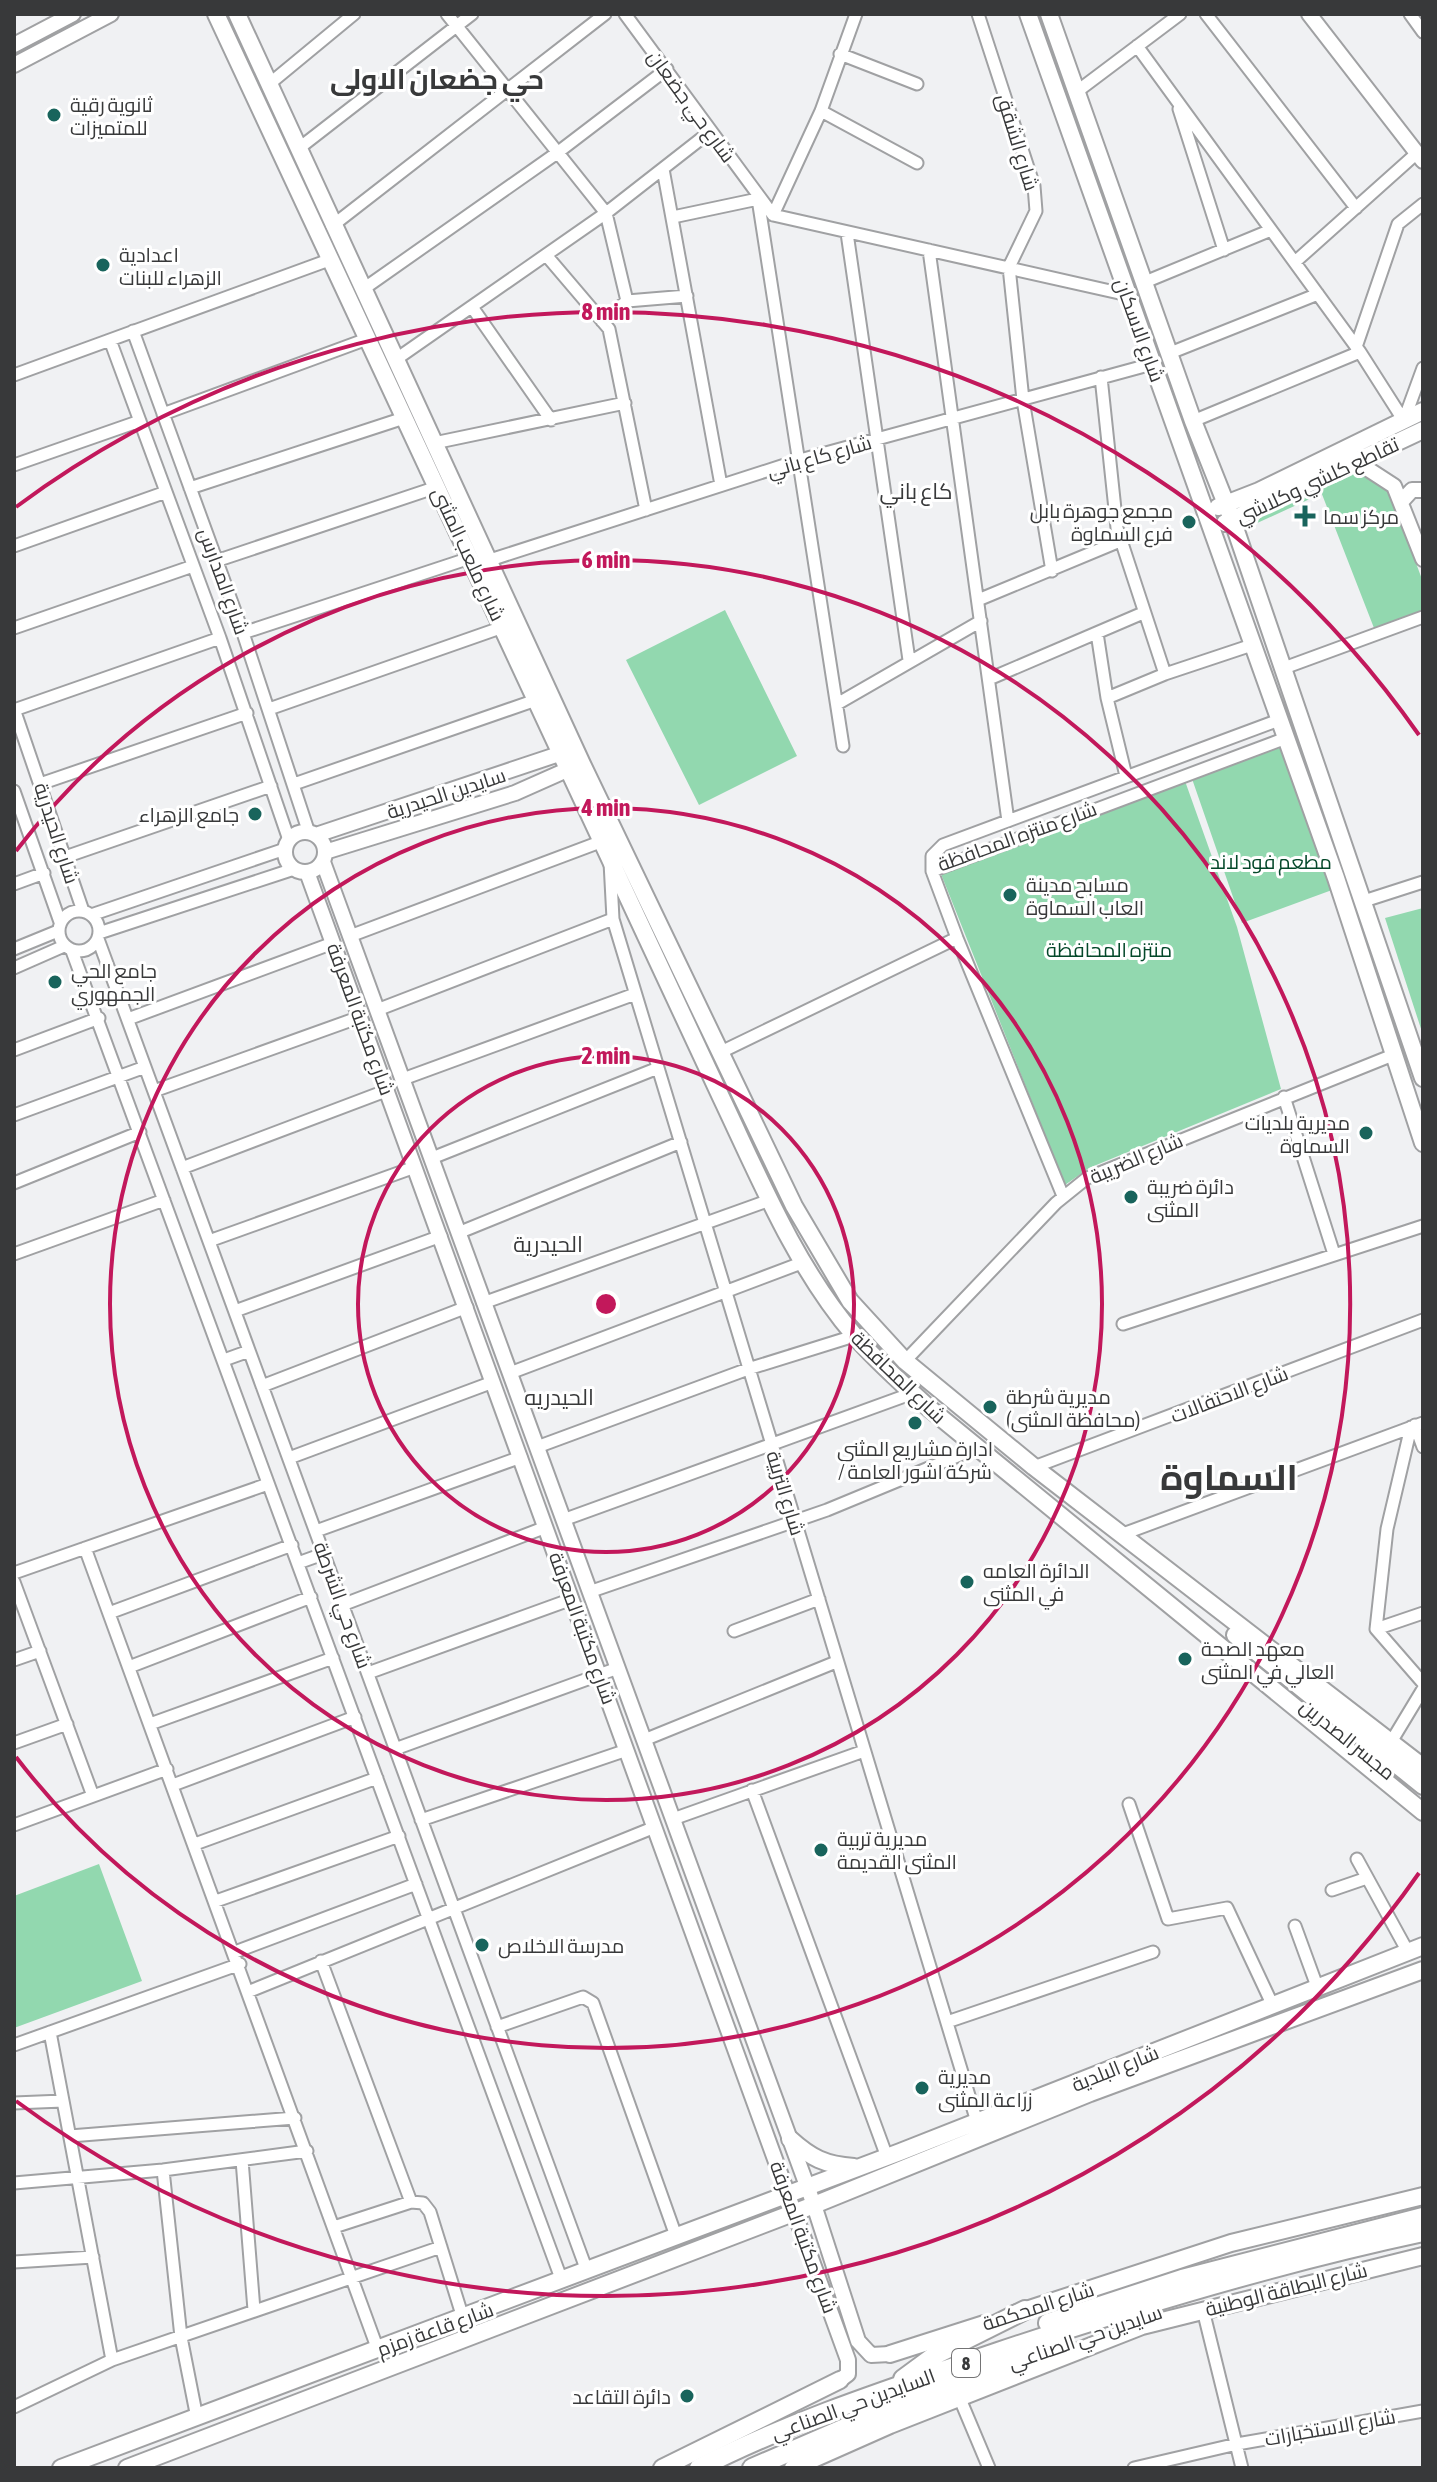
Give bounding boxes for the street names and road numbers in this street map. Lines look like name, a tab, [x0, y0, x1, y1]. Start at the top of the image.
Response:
street label: شارع حي جضعان	[640, 45, 740, 170]
street label: شارع الشقق	[989, 91, 1044, 194]
street label: شارع الاسكان	[1108, 275, 1169, 386]
street label: شارع كاع باني	[764, 430, 875, 487]
street label: تقاطع كلشي وكلاشي	[1232, 432, 1405, 532]
street label: شارع ملعب المثنى	[425, 484, 510, 626]
street label: شارع المدارس	[191, 525, 254, 638]
street label: سايدين الحيدرية	[384, 763, 509, 825]
street label: شارع الحيدرية	[27, 780, 84, 887]
street label: شارع منتزه المحافظة	[934, 797, 1101, 878]
street label: شارع مكتبة المعرفة	[320, 940, 399, 1099]
street label: شارع الضريبة	[1086, 1128, 1187, 1191]
street label: شارع المحافظة	[845, 1326, 951, 1430]
street label: شارع الاحتفالات	[1167, 1361, 1292, 1430]
street label: شارع التربية	[759, 1448, 810, 1539]
street label: شارع حي الشرطة	[305, 1538, 377, 1673]
street label: شارع مكتبة المعرفة	[542, 1549, 621, 1708]
street label: مجسر الصدرين	[1295, 1694, 1400, 1786]
street label: شارع البلدية	[1068, 2040, 1163, 2099]
street label: شارع مكتبة المعرفة	[763, 2158, 842, 2317]
street label: شارع البطاقة الوطنية	[1203, 2258, 1370, 2323]
street label: شارع المحكمة	[979, 2277, 1098, 2338]
street label: شارع قاعة زمزم	[374, 2297, 497, 2364]
street label: سايدين حي الصناعي	[1005, 2300, 1167, 2379]
road number: 8	[952, 2349, 980, 2377]
street label: السايدين حي الصناعي	[768, 2364, 940, 2449]
street label: شارع الاستخبارات	[1263, 2404, 1398, 2453]

